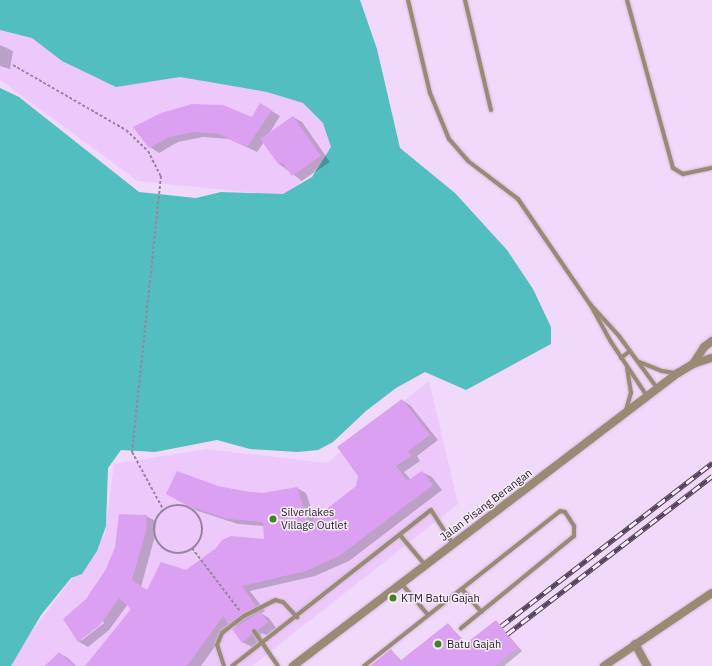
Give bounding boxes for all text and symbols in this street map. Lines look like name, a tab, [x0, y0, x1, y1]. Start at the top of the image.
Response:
street label: Jalan Pisang Berangan	[437, 466, 535, 544]
place label: Silverlakes Village Outlet	[281, 506, 347, 532]
marker: Silverlakes Village Outlet	[268, 514, 278, 524]
place label: KTM Batu Gajah	[401, 591, 480, 605]
marker: KTM Batu Gajah	[388, 593, 398, 603]
place label: Batu Gajah	[447, 637, 501, 651]
marker: Batu Gajah	[432, 638, 444, 650]

